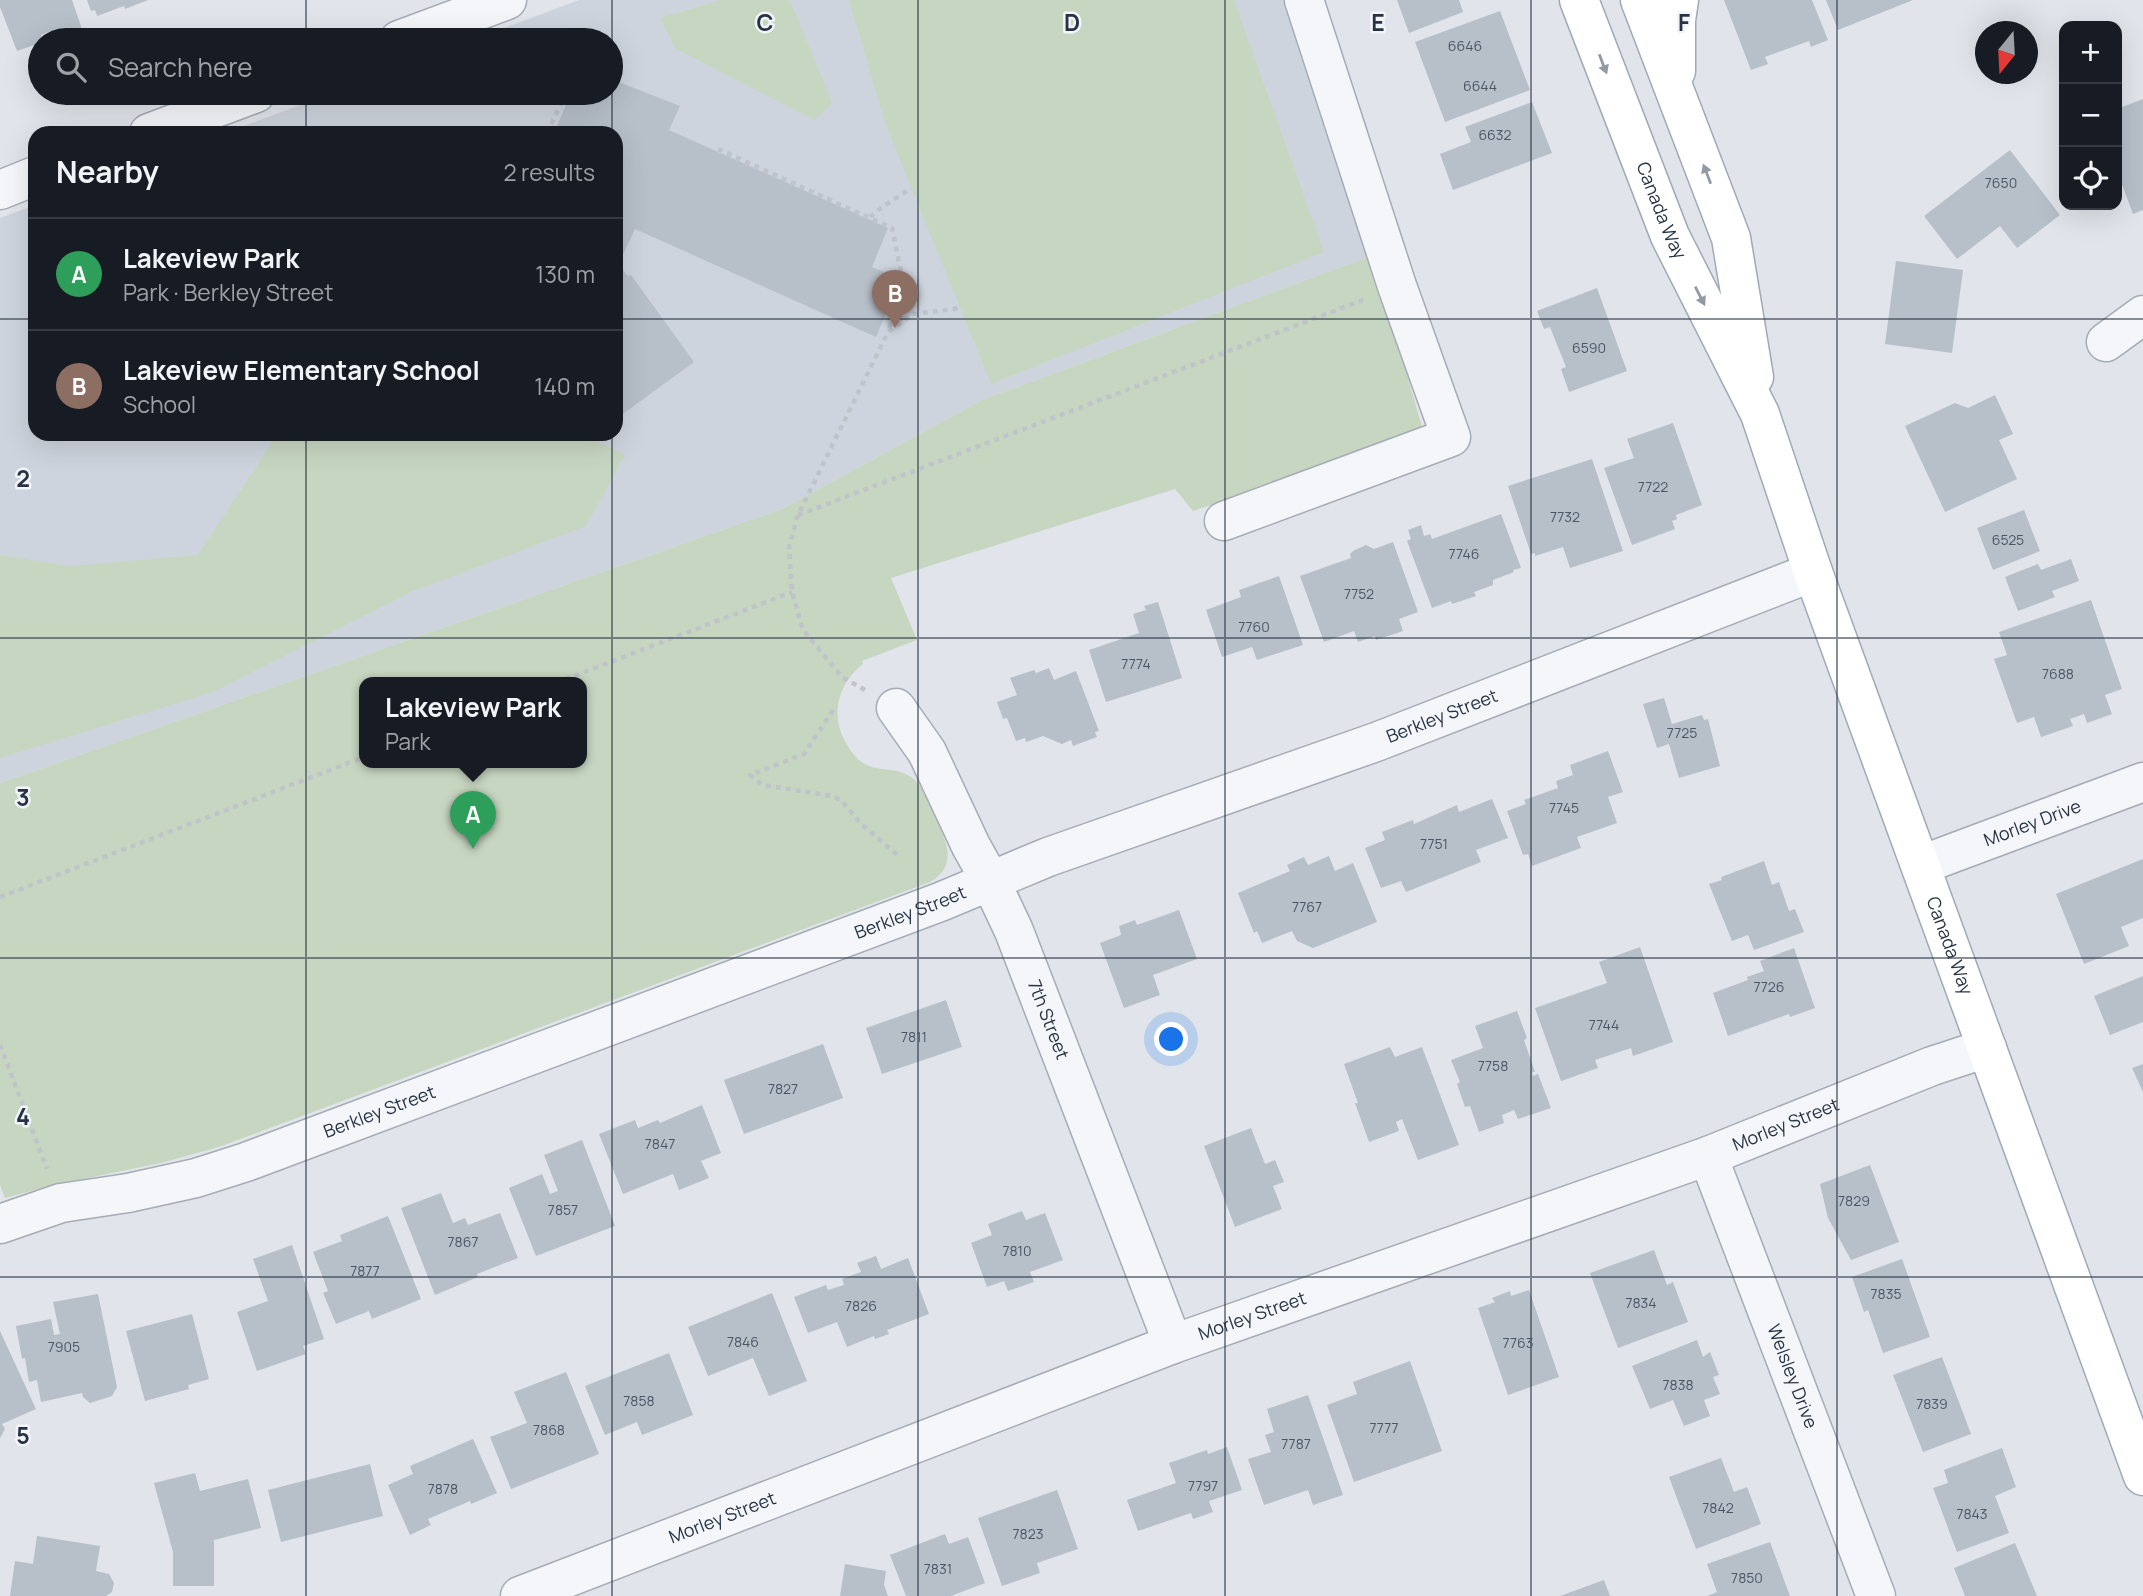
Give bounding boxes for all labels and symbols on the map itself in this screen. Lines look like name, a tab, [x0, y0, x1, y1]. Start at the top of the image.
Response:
text: C	[757, 6, 774, 38]
text: D	[1064, 6, 1080, 38]
text: E	[1371, 6, 1385, 38]
text: F	[1678, 6, 1690, 38]
north arrow	[1975, 21, 2038, 84]
house number: 6646	[1448, 36, 1482, 55]
one-way arrow	[1598, 53, 1609, 74]
house number: 6644	[1463, 76, 1497, 95]
house number: 6632	[1478, 125, 1512, 144]
street label: Canada Way	[1632, 158, 1693, 263]
one-way arrow	[1701, 164, 1712, 185]
house number: 7650	[1985, 173, 2017, 192]
pin: B	[872, 270, 918, 328]
one-way arrow	[1695, 286, 1706, 306]
house number: 6590	[1572, 338, 1606, 357]
text: 2	[16, 462, 30, 494]
house number: 7722	[1638, 477, 1668, 496]
house number: 7732	[1550, 507, 1580, 526]
house number: 6525	[1992, 530, 2024, 549]
house number: 7746	[1449, 544, 1479, 563]
house number: 7752	[1344, 584, 1374, 603]
house number: 7760	[1238, 617, 1270, 636]
house number: 7774	[1121, 654, 1151, 673]
house number: 7688	[2042, 664, 2074, 683]
street label: Berkley Street	[1383, 683, 1501, 748]
house number: 7725	[1667, 723, 1697, 742]
text: 3	[16, 781, 30, 813]
pin: A	[450, 791, 496, 849]
street label: Morley Drive	[1980, 793, 2084, 852]
house number: 7745	[1549, 798, 1579, 817]
house number: 7751	[1420, 834, 1448, 853]
street label: Berkley Street	[851, 879, 969, 944]
street label: Canada Way	[1921, 893, 1979, 998]
house number: 7767	[1292, 897, 1322, 916]
street label: 7th Street	[1023, 976, 1075, 1063]
house number: 7726	[1753, 977, 1785, 996]
house number: 7744	[1589, 1015, 1619, 1034]
your location	[1154, 1022, 1188, 1056]
house number: 7811	[901, 1027, 927, 1046]
house number: 7758	[1478, 1056, 1508, 1075]
street label: Berkley Street	[320, 1079, 438, 1143]
house number: 7827	[768, 1079, 798, 1098]
street label: Morley Street	[1729, 1092, 1842, 1156]
text: 4	[16, 1100, 30, 1132]
house number: 7847	[645, 1134, 675, 1153]
house number: 7829	[1838, 1191, 1870, 1210]
house number: 7857	[548, 1200, 578, 1219]
house number: 7867	[448, 1232, 478, 1251]
house number: 7810	[1002, 1241, 1032, 1260]
house number: 7877	[350, 1261, 380, 1280]
house number: 7835	[1871, 1284, 1901, 1303]
street label: Morley Street	[1195, 1285, 1309, 1345]
house number: 7834	[1625, 1293, 1657, 1312]
house number: 7826	[845, 1296, 877, 1315]
street label: Welsley Drive	[1762, 1321, 1824, 1432]
house number: 7846	[727, 1332, 759, 1351]
house number: 7763	[1503, 1333, 1533, 1352]
house number: 7905	[48, 1337, 80, 1356]
house number: 7838	[1662, 1375, 1694, 1394]
house number: 7858	[623, 1391, 655, 1410]
house number: 7839	[1916, 1394, 1948, 1413]
house number: 7777	[1369, 1418, 1399, 1437]
text: 5	[16, 1419, 30, 1451]
house number: 7868	[533, 1420, 565, 1439]
house number: 7787	[1281, 1434, 1311, 1453]
house number: 7797	[1188, 1476, 1218, 1495]
house number: 7878	[428, 1479, 458, 1498]
street label: Morley Street	[665, 1485, 779, 1548]
house number: 7842	[1702, 1498, 1734, 1517]
house number: 7843	[1956, 1504, 1988, 1523]
house number: 7823	[1013, 1524, 1043, 1543]
house number: 7831	[924, 1559, 952, 1578]
house number: 7850	[1731, 1568, 1763, 1587]

